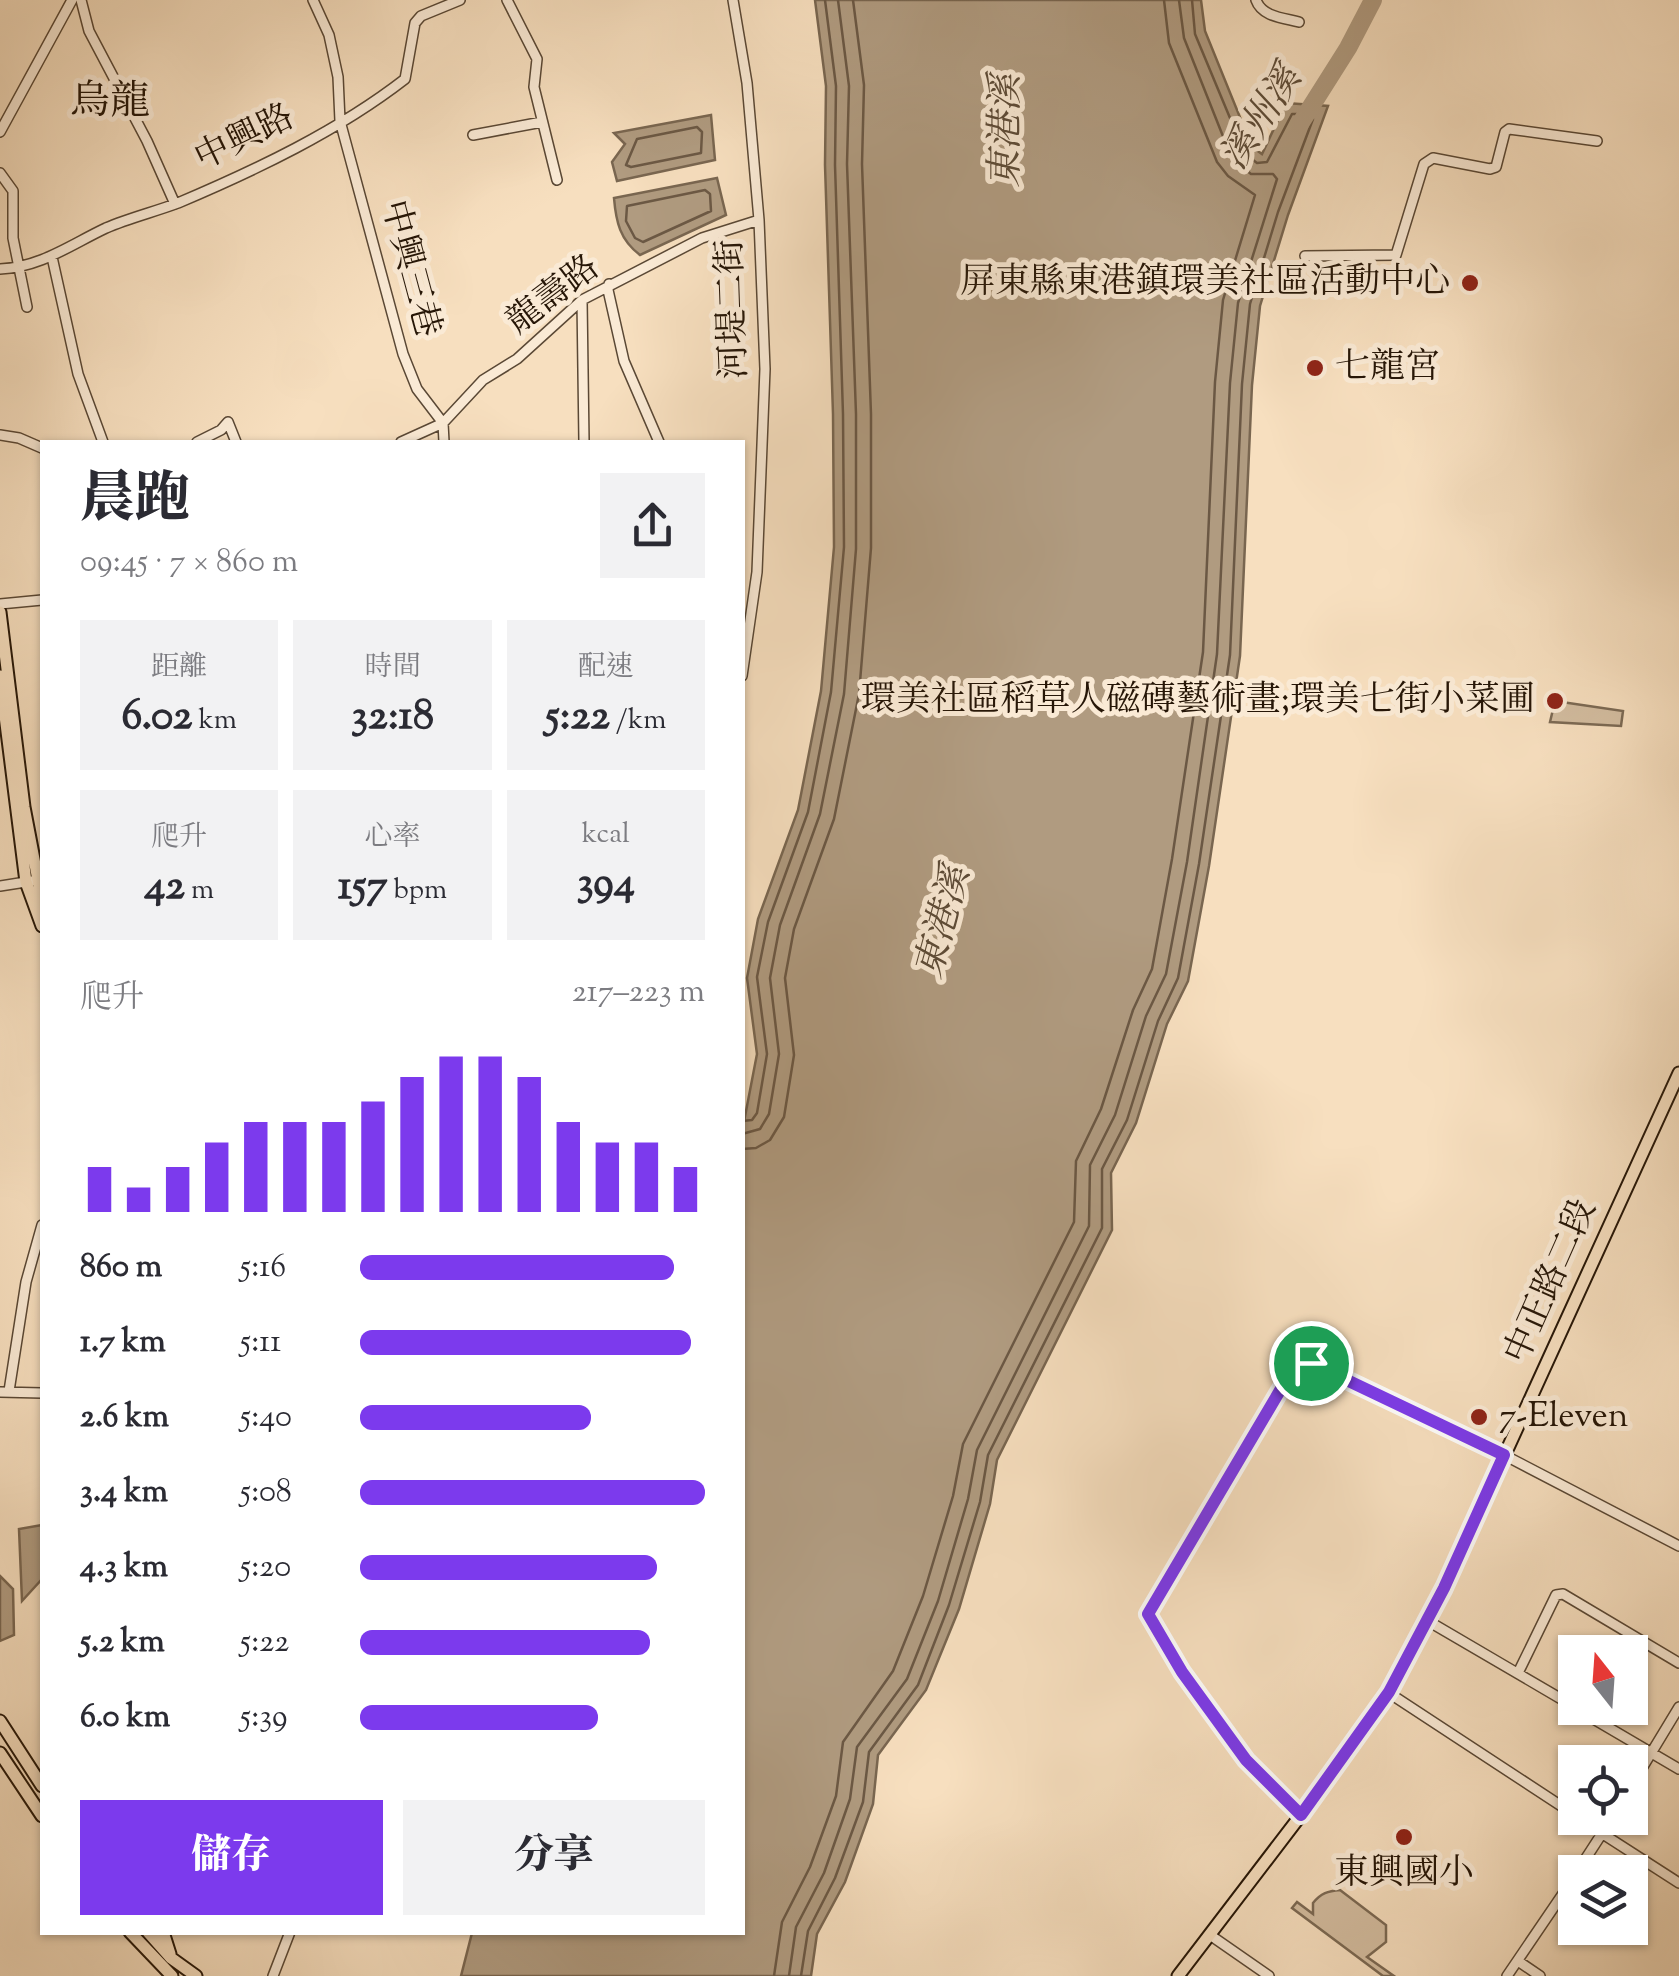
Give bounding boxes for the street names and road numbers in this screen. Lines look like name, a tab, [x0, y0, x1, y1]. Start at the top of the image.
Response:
street label: 中興路	[187, 93, 303, 185]
street label: 中興三巷	[366, 195, 452, 343]
street label: 河堤二街	[706, 238, 762, 380]
street label: 龍壽路	[497, 244, 611, 348]
street label: 中正路二段	[1493, 1192, 1611, 1372]

